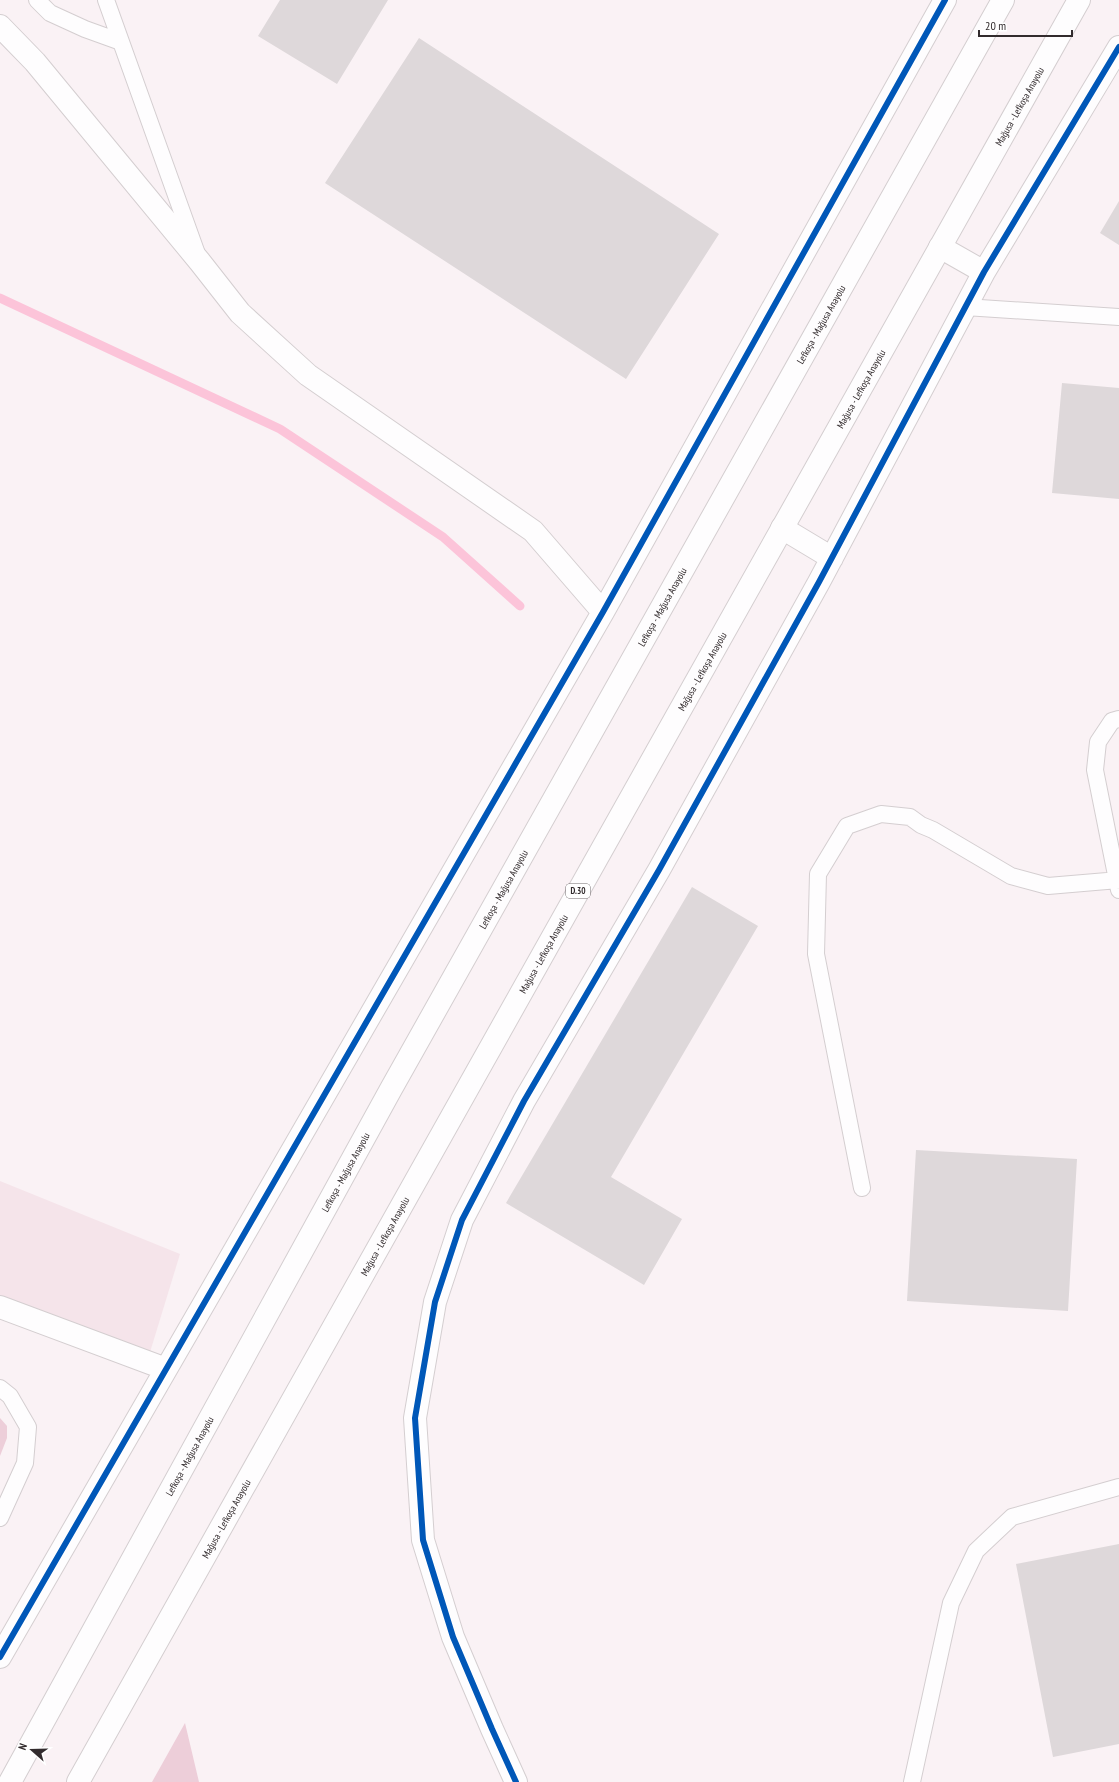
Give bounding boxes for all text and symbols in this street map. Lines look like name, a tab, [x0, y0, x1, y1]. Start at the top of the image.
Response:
scale bar	[979, 12, 1072, 38]
text: 20 m	[985, 18, 1006, 33]
street label: Mağusa - Lefkoşa Anayolu	[992, 65, 1047, 148]
street label: Lefkoşa - Mağusa Anayolu	[794, 283, 849, 366]
street label: Mağusa - Lefkoşa Anayolu	[834, 347, 888, 431]
street label: Lefkoşa - Mağusa Anayolu	[635, 565, 690, 649]
street label: Mağusa - Lefkoşa Anayolu	[675, 630, 730, 713]
street label: Lefkoşa - Mağusa Anayolu	[476, 848, 531, 931]
road number: D.30	[566, 884, 590, 898]
street label: Mağusa - Lefkoşa Anayolu	[516, 912, 571, 996]
street label: Lefkoşa - Mağusa Anayolu	[319, 1130, 373, 1214]
street label: Mağusa - Lefkoşa Anayolu	[358, 1195, 412, 1278]
street label: Lefkoşa - Mağusa Anayolu	[163, 1414, 217, 1498]
street label: Mağusa - Lefkoşa Anayolu	[199, 1477, 254, 1561]
north arrow	[12, 1730, 52, 1770]
text: N	[15, 1741, 30, 1752]

